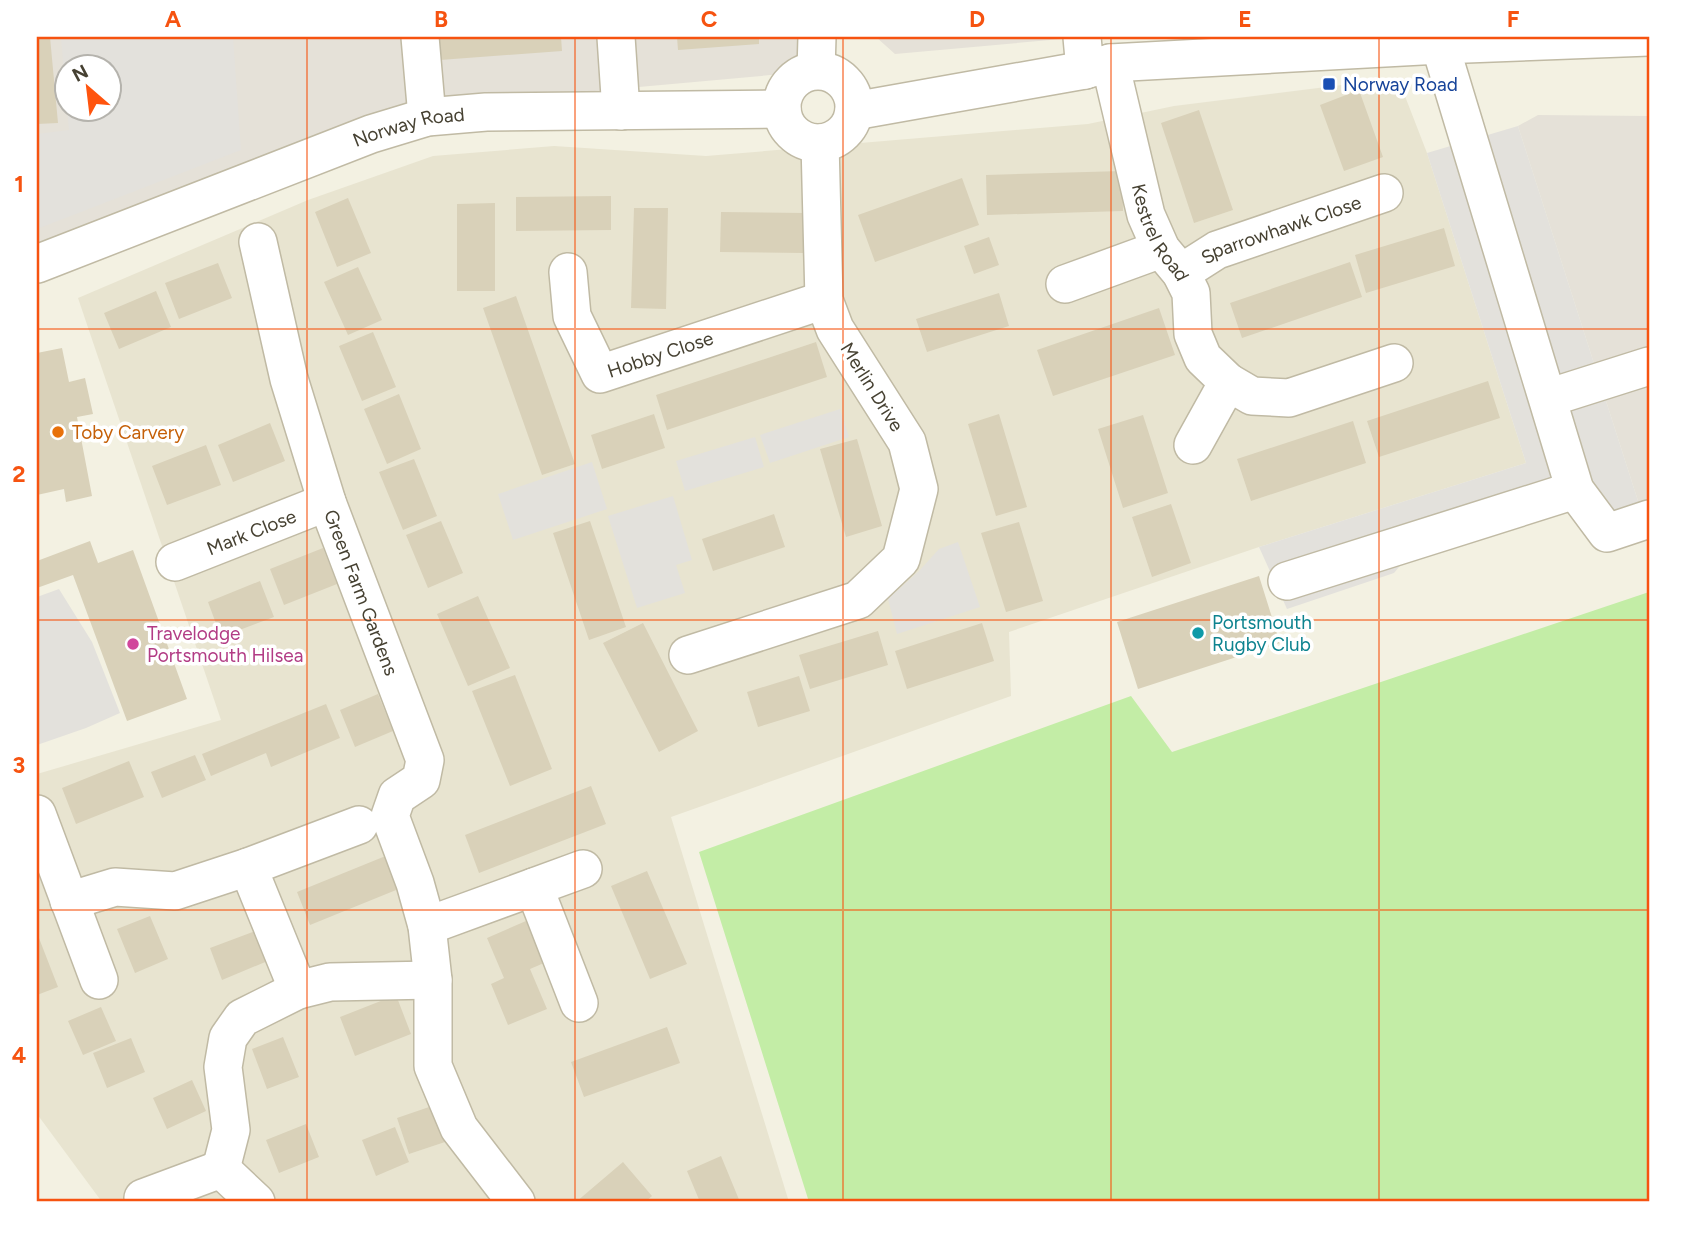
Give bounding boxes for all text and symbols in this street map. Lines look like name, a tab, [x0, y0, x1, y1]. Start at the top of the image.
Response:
text: A	[165, 5, 182, 33]
text: B	[434, 5, 448, 33]
text: C	[701, 5, 718, 33]
text: D	[969, 5, 985, 33]
text: E	[1238, 5, 1252, 33]
text: F	[1507, 5, 1520, 33]
north arrow	[52, 52, 122, 122]
text: N	[68, 60, 92, 87]
place label: Norway Road	[1343, 73, 1458, 96]
marker: Norway Road	[1321, 76, 1337, 92]
street label: Norway Road	[349, 102, 465, 152]
text: 1	[14, 170, 24, 198]
street label: Kestrel Road	[1127, 181, 1194, 284]
street label: Sparrowhawk Close	[1197, 190, 1364, 269]
street label: Hobby Close	[604, 326, 716, 382]
street label: Merlin Drive	[836, 338, 908, 436]
place label: Toby Carvery	[72, 421, 184, 444]
marker: Toby Carvery	[50, 424, 66, 440]
text: 2	[12, 460, 26, 488]
street label: Mark Close	[203, 504, 299, 560]
street label: Green Farm Gardens	[319, 506, 403, 679]
place label: Portsmouth Rugby Club	[1212, 611, 1312, 656]
place label: Travelodge Portsmouth Hilsea	[147, 622, 303, 667]
marker: Portsmouth Rugby Club	[1190, 625, 1206, 641]
marker: Travelodge Portsmouth Hilsea	[125, 636, 141, 652]
text: 3	[13, 751, 25, 779]
text: 4	[12, 1041, 26, 1069]

